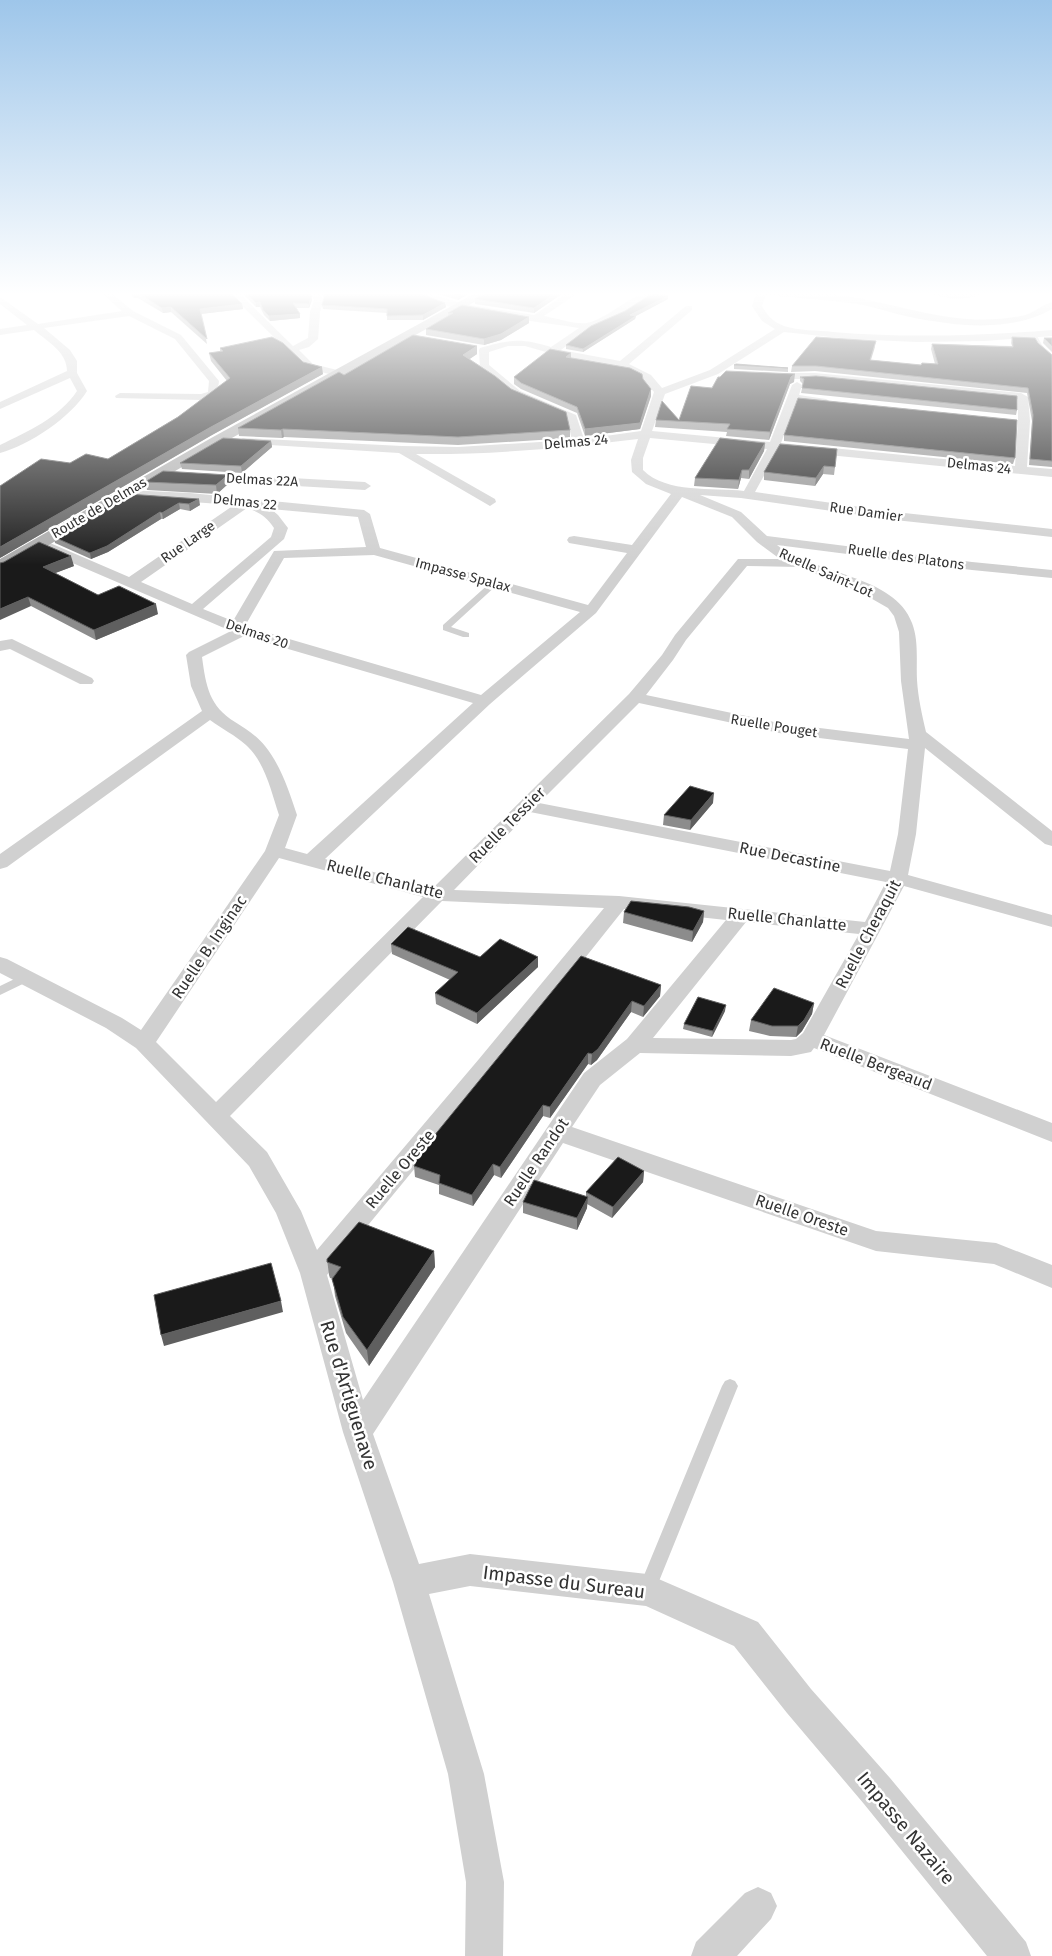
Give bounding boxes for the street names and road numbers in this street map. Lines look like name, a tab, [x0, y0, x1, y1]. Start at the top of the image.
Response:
street label: Delmas 24	[543, 431, 609, 453]
street label: Delmas 24	[946, 454, 1012, 478]
street label: Delmas 22A	[225, 470, 299, 490]
street label: Route de Delmas	[48, 474, 150, 542]
street label: Delmas 22	[212, 490, 278, 514]
street label: Rue Damier	[828, 498, 904, 526]
street label: Rue Large	[158, 517, 218, 567]
street label: Ruelle des Platons	[847, 540, 966, 574]
street label: Ruelle Saint-Lot	[776, 545, 877, 602]
street label: Impasse Spalax	[414, 554, 513, 596]
street label: Delmas 20	[223, 615, 291, 653]
street label: Ruelle Pouget	[729, 711, 819, 741]
street label: Ruelle Tessier	[465, 782, 550, 867]
street label: Rue Decastine	[738, 838, 842, 876]
street label: Ruelle Chanlatte	[325, 855, 445, 903]
street label: Ruelle Cheraquit	[831, 876, 905, 992]
street label: Ruelle B. Inginac	[167, 891, 251, 1002]
street label: Ruelle Chanlatte	[727, 903, 847, 935]
street label: Ruelle Bergeaud	[817, 1034, 935, 1094]
street label: Ruelle Randot	[500, 1114, 573, 1210]
street label: Ruelle Oreste	[361, 1126, 439, 1212]
street label: Ruelle Oreste	[753, 1190, 851, 1240]
street label: Rue d'Artiguenave	[315, 1317, 383, 1473]
street label: Impasse du Sureau	[482, 1561, 646, 1603]
street label: Impasse Nazaire	[852, 1767, 960, 1889]

